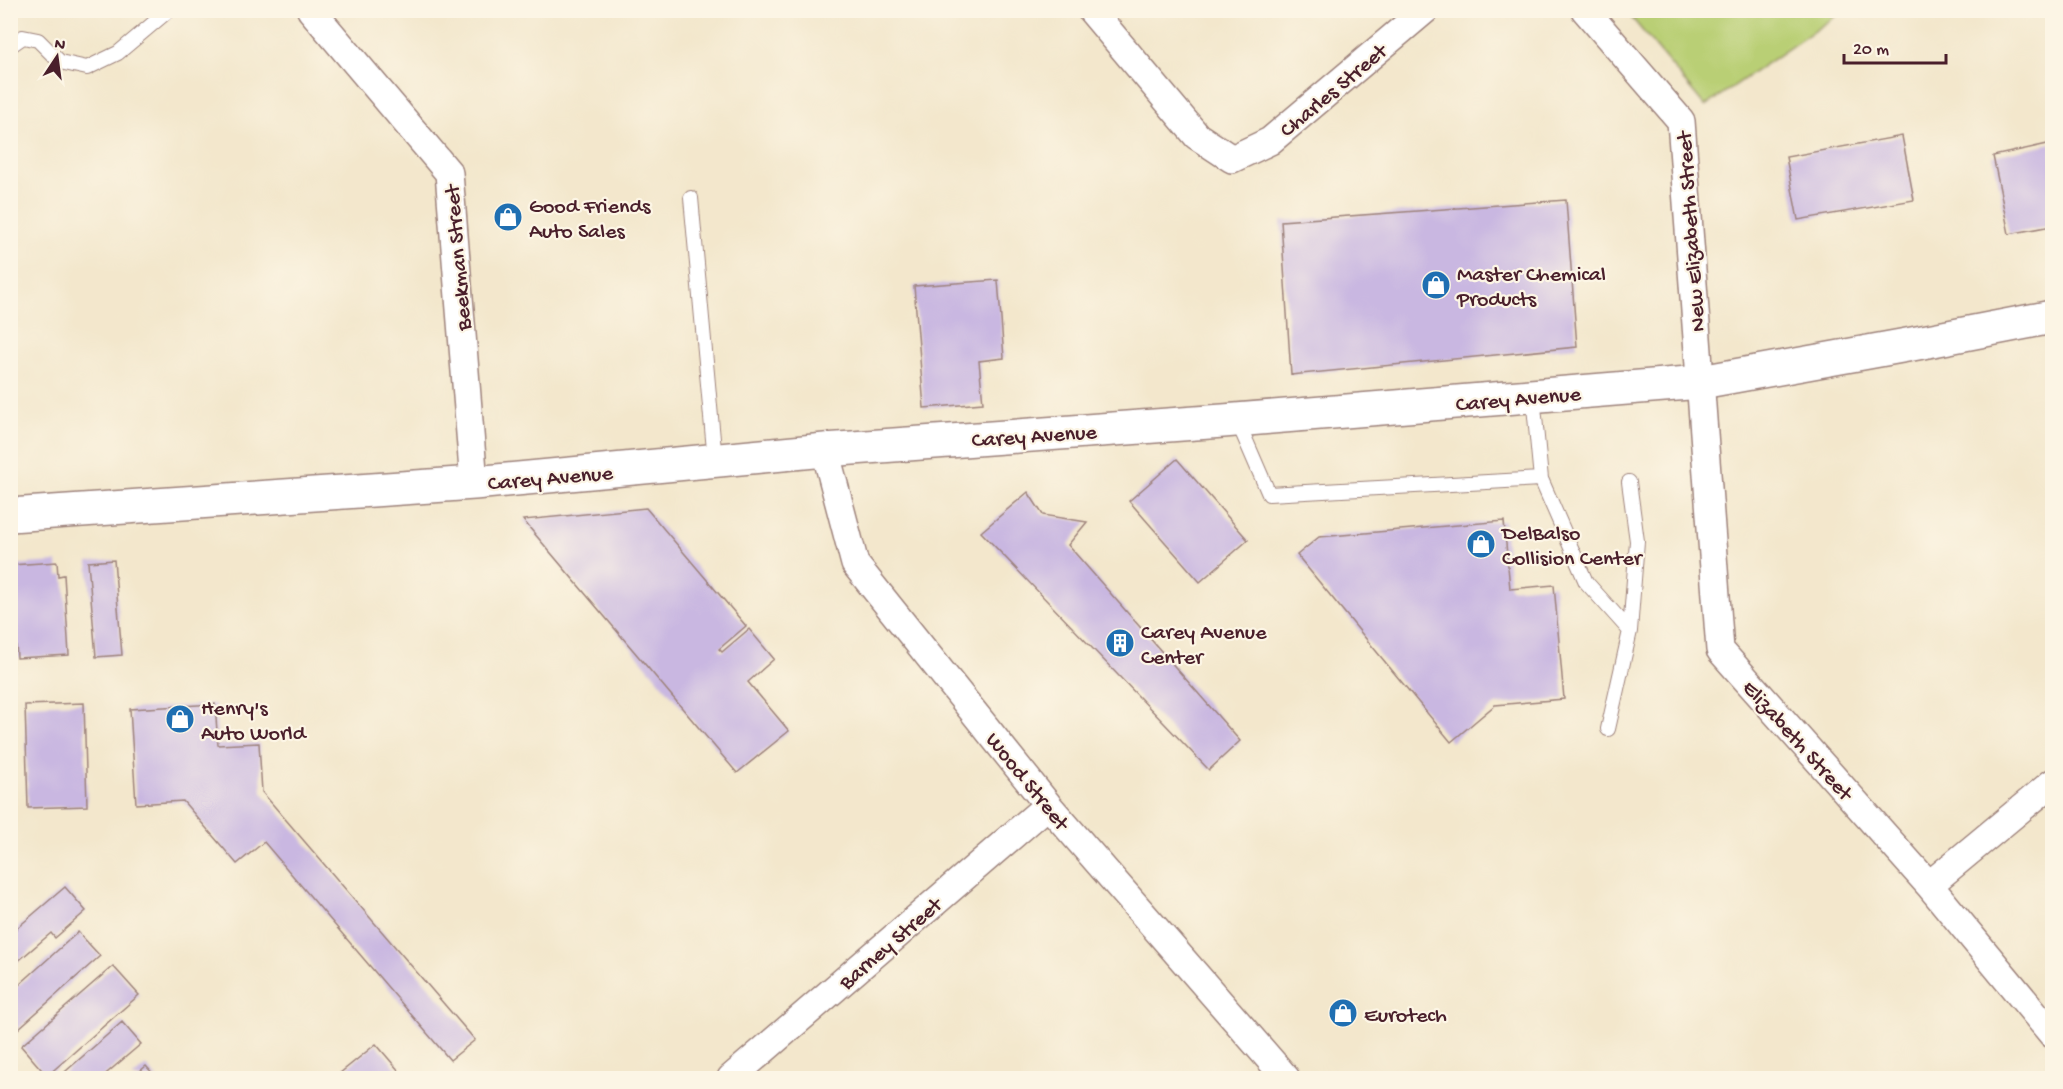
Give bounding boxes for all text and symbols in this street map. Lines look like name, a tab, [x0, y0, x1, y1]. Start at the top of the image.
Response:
north arrow	[27, 27, 87, 87]
scale bar	[1844, 27, 1946, 65]
text: N	[52, 35, 67, 56]
street label: Charles Street	[1276, 38, 1395, 144]
text: 20 m	[1853, 40, 1889, 61]
street label: New Elizabeth Street	[1673, 129, 1713, 333]
street label: Beekman Street	[440, 182, 479, 332]
place label: Good Friends Auto Sales	[529, 195, 651, 246]
shop icon: Good Friends Auto Sales	[492, 201, 524, 233]
place label: Master Chemical Products	[1456, 263, 1606, 314]
shop icon: Master Chemical Products	[1420, 269, 1452, 301]
street label: Carey Avenue	[1455, 383, 1583, 419]
street label: Carey Avenue	[971, 421, 1098, 455]
street label: Carey Avenue	[487, 462, 615, 498]
place label: DelBalso Collision Center	[1500, 522, 1644, 573]
shop icon: DelBalso Collision Center	[1465, 528, 1497, 560]
place label: Carey Avenue Center	[1141, 621, 1267, 672]
building icon: Carey Avenue Center	[1104, 627, 1136, 659]
street label: Elizabeth Street	[1735, 676, 1858, 809]
place label: Henry's Auto World	[201, 697, 308, 748]
shop icon: Henry's Auto World	[164, 703, 196, 735]
street label: Wood Street	[979, 728, 1074, 838]
street label: Barney Street	[834, 892, 950, 997]
shop icon: Eurotech	[1327, 997, 1359, 1029]
place label: Eurotech	[1364, 1004, 1447, 1030]

